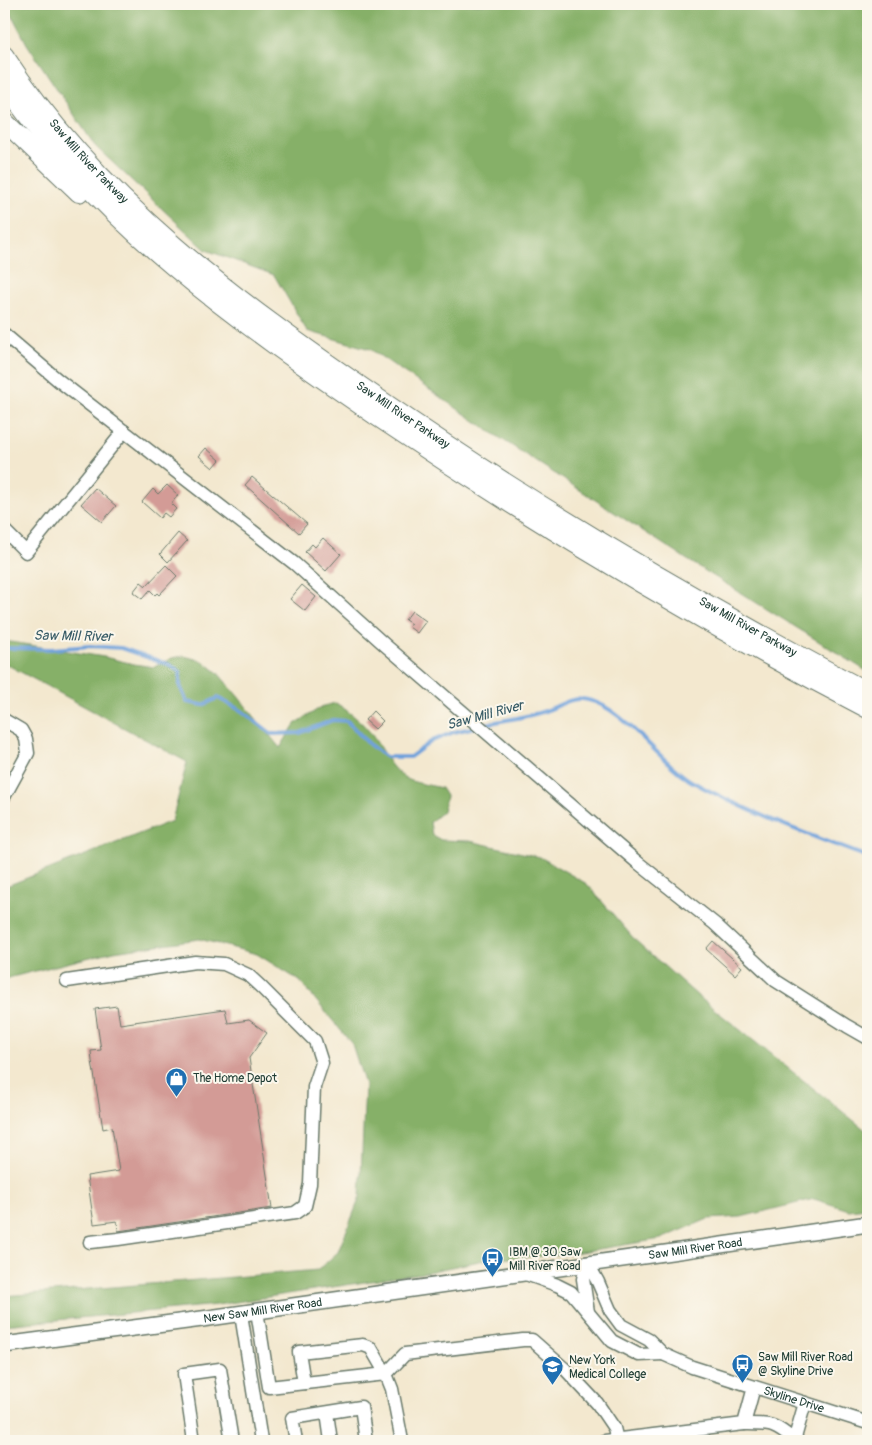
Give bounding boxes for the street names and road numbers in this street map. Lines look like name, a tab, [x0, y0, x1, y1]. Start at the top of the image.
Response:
street label: Saw Mill River Parkway	[46, 116, 131, 207]
street label: Saw Mill River Parkway	[353, 378, 453, 452]
street label: Saw Mill River Parkway	[696, 593, 800, 660]
street label: Saw Mill River Road	[647, 1234, 743, 1263]
street label: New Saw Mill River Road	[202, 1294, 323, 1326]
street label: Skyline Drive	[762, 1383, 826, 1416]

